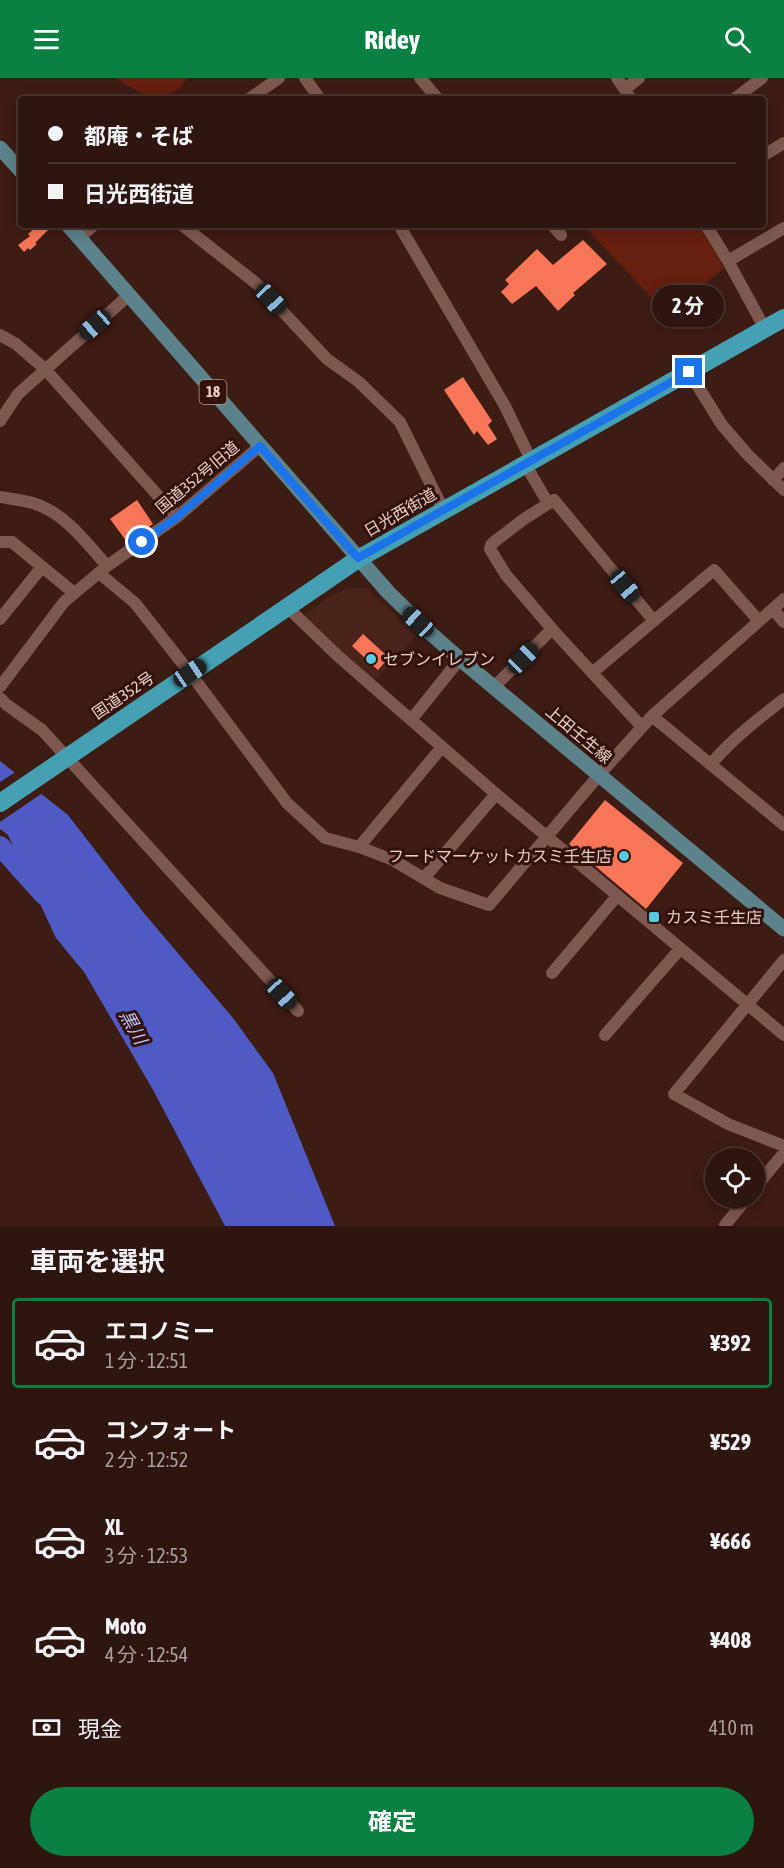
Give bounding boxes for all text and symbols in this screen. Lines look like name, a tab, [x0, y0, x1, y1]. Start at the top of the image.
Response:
icon: menu	[30, 23, 63, 56]
icon: search	[721, 23, 754, 56]
text: Ridey	[364, 24, 420, 55]
text: 都庵・そば	[84, 123, 194, 149]
text: 日光西街道	[84, 181, 194, 207]
car	[252, 280, 290, 318]
callout: 2 分	[653, 285, 725, 327]
text: 2 分	[672, 294, 704, 317]
car	[76, 306, 114, 344]
route end	[675, 358, 702, 385]
road number: 18	[200, 380, 226, 404]
street label: 国道352号旧道	[152, 437, 242, 517]
street label: 日光西街道	[361, 484, 439, 540]
route start	[128, 528, 155, 555]
car	[607, 566, 643, 606]
car	[399, 603, 437, 641]
car	[504, 639, 542, 677]
place label: セブンイレブン	[383, 650, 495, 668]
marker: セブンイレブン	[364, 652, 378, 666]
car	[170, 655, 210, 691]
street label: 国道352号	[89, 668, 157, 722]
street label: 上田壬生線	[543, 701, 615, 767]
place label: フードマーケットカスミ壬生店	[388, 847, 612, 865]
marker: フードマーケットカスミ壬生店	[617, 849, 631, 863]
place label: カスミ壬生店	[666, 908, 762, 926]
marker: カスミ壬生店	[647, 910, 661, 924]
car	[263, 975, 301, 1013]
water label: 黒川	[116, 1006, 152, 1049]
map controls	[705, 1148, 765, 1208]
button: locate	[705, 1148, 765, 1208]
text: 車両を選択	[30, 1246, 165, 1277]
icon: car	[33, 1316, 87, 1370]
text: エコノミー	[105, 1318, 215, 1344]
text: ¥392	[710, 1330, 751, 1356]
text: 1 分 · 12:51	[105, 1349, 188, 1372]
icon: car	[33, 1415, 87, 1469]
text: コンフォート	[105, 1417, 236, 1443]
text: ¥529	[710, 1429, 751, 1455]
text: 2 分 · 12:52	[105, 1448, 188, 1471]
icon: car	[33, 1514, 87, 1568]
text: XL	[105, 1514, 123, 1540]
text: ¥666	[710, 1528, 751, 1554]
text: 3 分 · 12:53	[105, 1544, 188, 1567]
icon: car	[33, 1613, 87, 1667]
text: Moto	[105, 1613, 147, 1639]
text: ¥408	[710, 1627, 751, 1653]
text: 4 分 · 12:54	[105, 1643, 188, 1666]
icon: cash	[30, 1711, 63, 1744]
text: 現金	[78, 1716, 122, 1742]
text: 410 m	[709, 1716, 754, 1739]
button: 確定	[30, 1787, 754, 1856]

